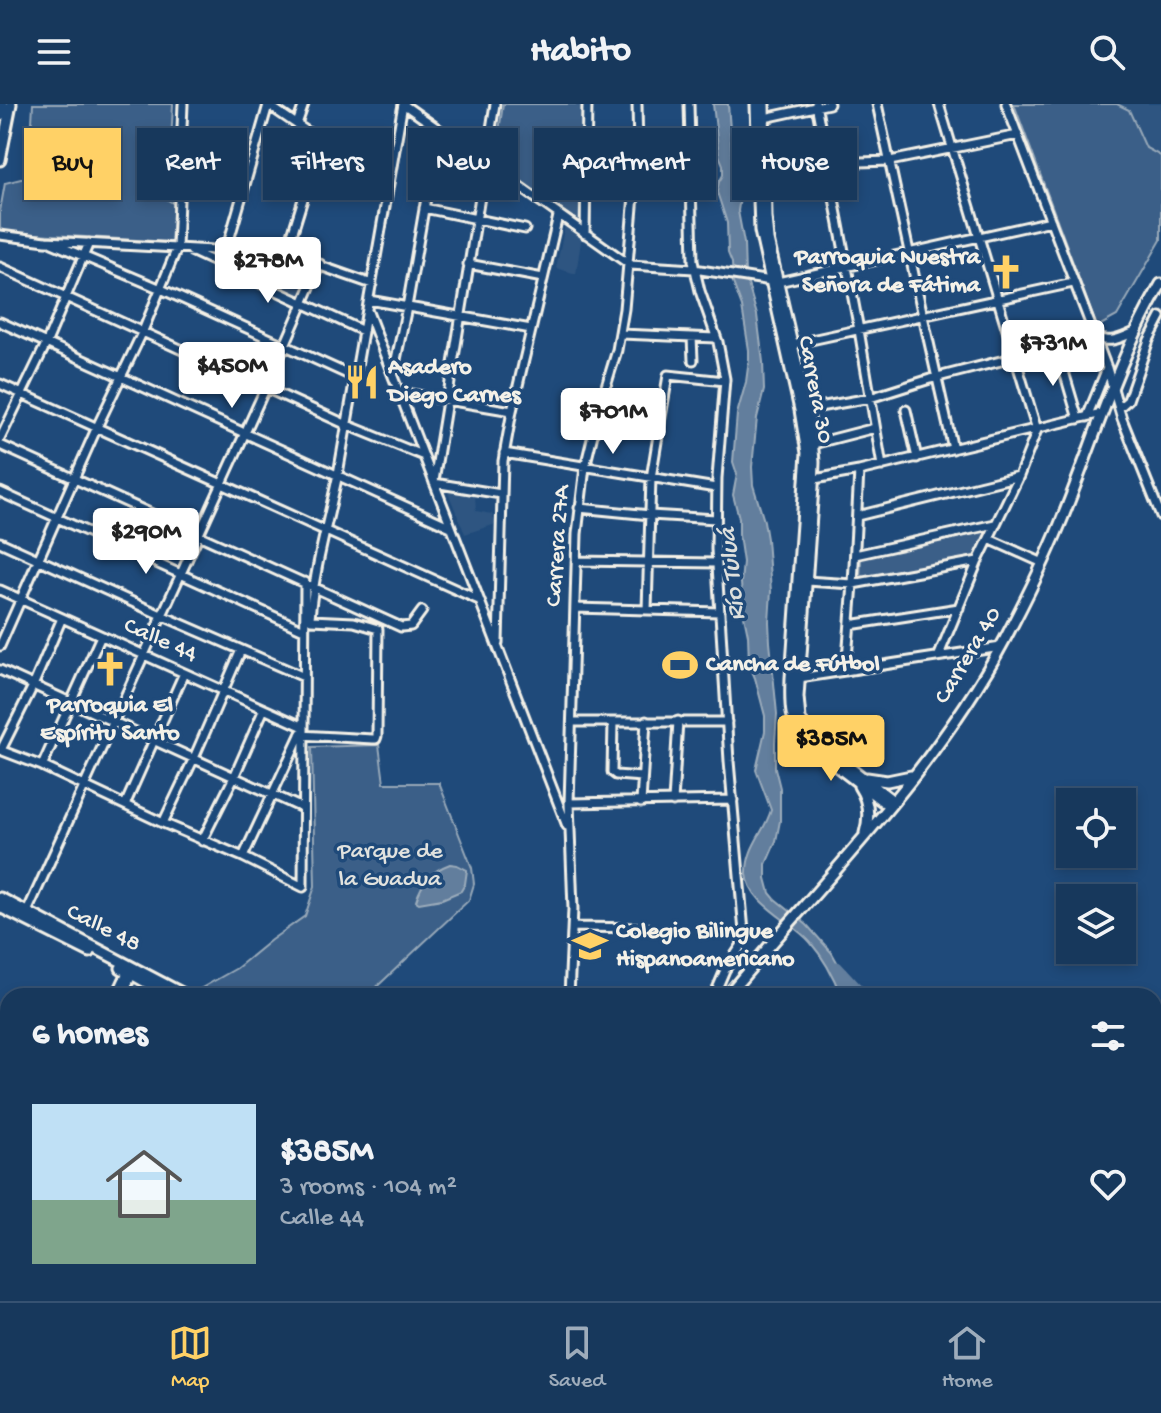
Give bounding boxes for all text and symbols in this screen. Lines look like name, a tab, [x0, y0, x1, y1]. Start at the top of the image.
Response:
icon: menu	[32, 30, 76, 74]
icon: search	[1085, 30, 1129, 74]
text: Habito	[530, 31, 631, 74]
chip: Buy	[24, 128, 121, 200]
chip: Rent	[137, 128, 247, 200]
chip: Filters	[263, 128, 392, 200]
chip: New	[408, 128, 518, 200]
chip: Apartment	[534, 128, 716, 200]
chip: House	[732, 128, 857, 200]
pin: $278M	[212, 237, 324, 305]
place label: Parroquia Nuestra Señora de Fátima	[792, 244, 982, 301]
text: $278M	[233, 247, 303, 278]
church icon: Parroquia Nuestra Señora de Fátima	[987, 253, 1025, 291]
pin: $731M	[997, 320, 1109, 388]
text: $731M	[1019, 330, 1087, 361]
street label: Carrera 30	[789, 334, 839, 446]
pin: $450M	[176, 342, 288, 410]
text: $450M	[197, 352, 267, 383]
place label: Asadero Diego Carnes	[386, 354, 522, 411]
restaurant icon: Asadero Diego Carnes	[343, 363, 381, 401]
pin: $701M	[557, 388, 669, 456]
text: $701M	[579, 398, 647, 429]
street label: Carrera 27A	[540, 482, 578, 608]
pin: $290M	[90, 508, 202, 576]
text: $290M	[111, 518, 181, 549]
water label: Río Tuluá	[714, 524, 754, 622]
street label: Carrera 40	[929, 602, 1009, 710]
street label: Calle 44	[119, 612, 202, 670]
sports icon: Cancha de Fútbol	[661, 646, 699, 684]
church icon: Parroquia El Espíritu Santo	[91, 650, 129, 688]
place label: Cancha de Fútbol	[706, 651, 880, 680]
place label: Parroquia El Espíritu Santo	[40, 692, 180, 749]
pin: $385M	[775, 715, 887, 783]
text: $385M	[795, 725, 867, 756]
map controls	[1056, 788, 1136, 964]
button: locate	[1056, 788, 1136, 868]
park label: Parque de la Guadua	[336, 838, 443, 895]
button: layers	[1056, 884, 1136, 964]
street label: Calle 48	[61, 898, 145, 960]
place label: Colegio Bilingue Hispanoamericano	[616, 918, 795, 975]
school or university icon: Colegio Bilingue Hispanoamericano	[571, 927, 609, 965]
icon: filters	[1086, 1014, 1130, 1058]
text: 6 homes	[32, 1016, 147, 1056]
text: $385M	[280, 1133, 373, 1173]
icon: home	[96, 1136, 192, 1232]
icon: heart	[1086, 1162, 1130, 1206]
text: 3 rooms · 104 m²	[280, 1173, 457, 1204]
text: Calle 44	[280, 1204, 364, 1235]
tab: Map	[168, 1321, 212, 1395]
tab: Saved	[549, 1321, 605, 1395]
tab: Home	[942, 1321, 993, 1395]

